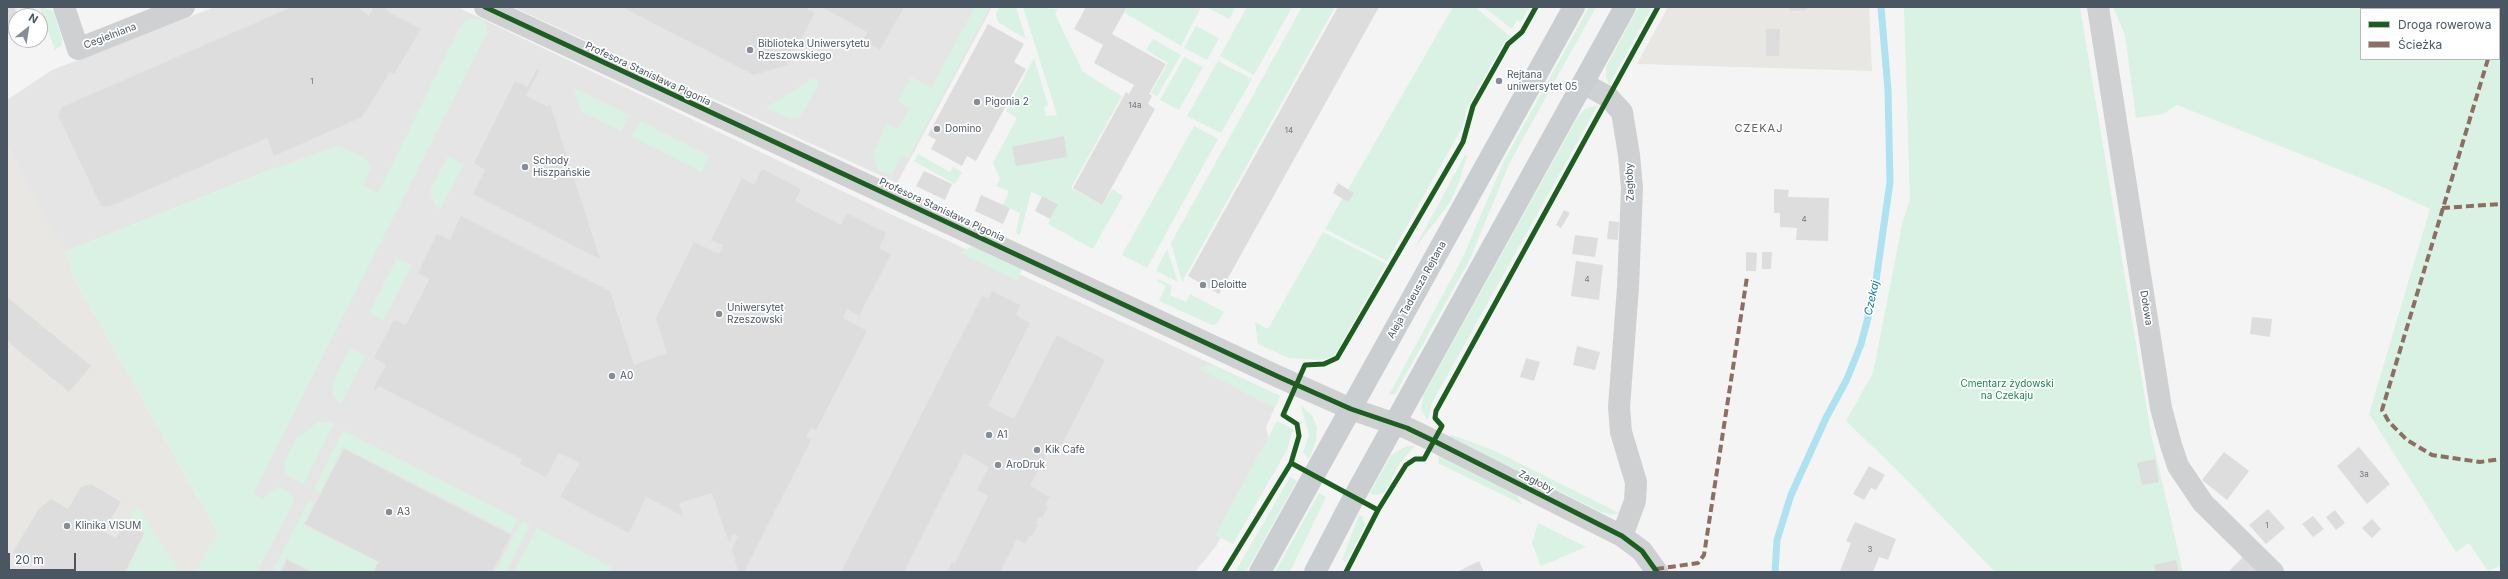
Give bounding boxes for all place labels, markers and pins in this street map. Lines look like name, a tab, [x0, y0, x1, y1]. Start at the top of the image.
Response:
place label: Biblioteka Uniwersytetu Rzeszowskiego	[758, 38, 869, 62]
marker: Biblioteka Uniwersytetu Rzeszowskiego	[745, 45, 755, 55]
place label: Rejtana uniwersytet 05	[1507, 69, 1577, 92]
marker: Rejtana uniwersytet 05	[1494, 76, 1504, 86]
place label: Pigonia 2	[985, 96, 1029, 108]
marker: Pigonia 2	[972, 97, 982, 107]
place label: Domino	[945, 123, 981, 135]
marker: Domino	[932, 124, 942, 134]
place label: Schody Hiszpańskie	[533, 155, 590, 178]
marker: Schody Hiszpańskie	[520, 162, 530, 172]
place label: Deloitte	[1211, 279, 1247, 291]
marker: Deloitte	[1198, 280, 1208, 290]
place label: Uniwersytet Rzeszowski	[727, 302, 784, 326]
marker: Uniwersytet Rzeszowski	[714, 309, 724, 319]
place label: A0	[620, 370, 633, 382]
marker: A0	[607, 371, 617, 381]
place label: A1	[997, 429, 1008, 441]
marker: A1	[984, 430, 994, 440]
place label: Kik Cafè	[1045, 444, 1085, 456]
marker: Kik Cafè	[1032, 445, 1042, 455]
place label: AroDruk	[1006, 459, 1045, 471]
marker: AroDruk	[993, 460, 1003, 470]
place label: A3	[397, 506, 410, 518]
marker: A3	[384, 507, 394, 517]
place label: Klinika VISUM	[75, 520, 141, 532]
marker: Klinika VISUM	[62, 521, 72, 531]

